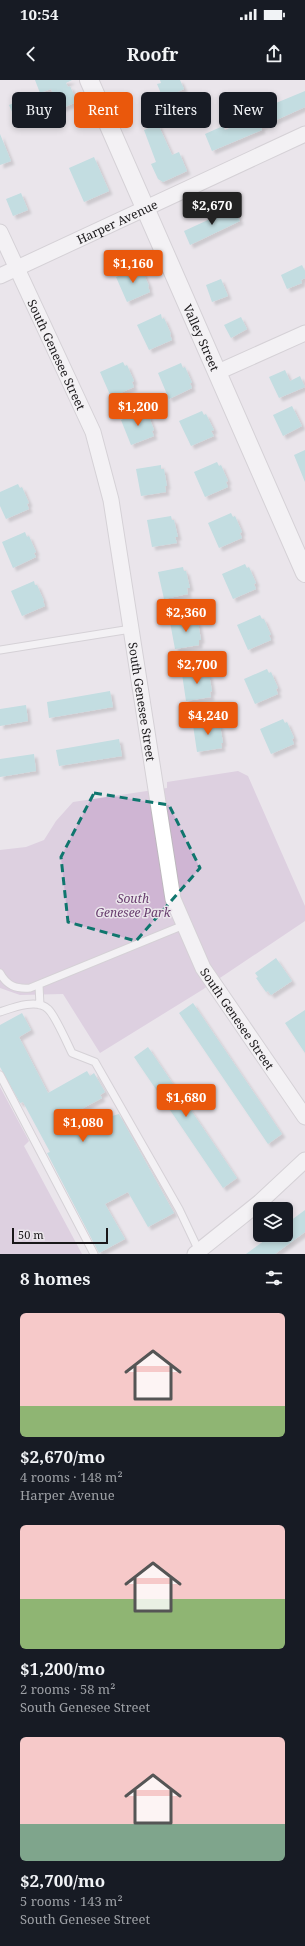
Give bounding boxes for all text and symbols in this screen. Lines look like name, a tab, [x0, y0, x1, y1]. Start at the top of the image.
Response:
text: 10:54	[20, 4, 58, 24]
text: Roofr	[127, 42, 178, 66]
icon: back	[20, 43, 42, 65]
icon: share	[263, 43, 285, 65]
chip: Buy	[12, 92, 66, 128]
chip: Rent	[74, 92, 133, 128]
chip: Filters	[141, 92, 211, 128]
chip: New	[219, 92, 277, 128]
pin: $2,670	[179, 192, 245, 226]
street label: Harper Avenue	[74, 195, 160, 248]
text: $2,670	[192, 196, 232, 214]
pin: $1,160	[100, 250, 166, 284]
text: $1,160	[113, 254, 153, 272]
street label: South Genesee Street	[24, 296, 90, 412]
street label: Valley Street	[180, 301, 224, 374]
pin: $1,200	[105, 393, 171, 427]
text: $1,200	[118, 397, 158, 415]
pin: $2,360	[153, 599, 219, 633]
text: $2,360	[166, 603, 206, 621]
street label: South Genesee Street	[125, 641, 160, 762]
pin: $2,700	[164, 651, 230, 685]
text: $2,700	[177, 655, 217, 673]
pin: $4,240	[175, 702, 241, 736]
text: $4,240	[188, 706, 228, 724]
park label: South Genesee Park	[96, 890, 172, 921]
street label: South Genesee Street	[197, 964, 278, 1073]
pin: $1,680	[153, 1084, 219, 1118]
text: $1,680	[166, 1088, 206, 1106]
pin: $1,080	[50, 1109, 116, 1143]
text: $1,080	[63, 1113, 103, 1131]
map controls	[253, 1202, 293, 1242]
button: layers	[253, 1202, 293, 1242]
scale bar	[12, 1226, 108, 1245]
text: 50 m	[18, 1227, 44, 1242]
text: 8 homes	[20, 1267, 90, 1290]
icon: filters	[263, 1267, 285, 1289]
icon: home	[117, 1339, 189, 1411]
text: $2,670/mo	[20, 1445, 105, 1468]
text: 4 rooms · 148 m²	[20, 1468, 123, 1486]
text: Harper Avenue	[20, 1486, 115, 1504]
icon: home	[117, 1551, 189, 1623]
text: $1,200/mo	[20, 1657, 105, 1680]
text: 2 rooms · 58 m²	[20, 1680, 115, 1698]
text: South Genesee Street	[20, 1698, 150, 1716]
icon: home	[117, 1763, 189, 1835]
text: $2,700/mo	[20, 1869, 105, 1892]
text: 5 rooms · 143 m²	[20, 1892, 123, 1910]
text: South Genesee Street	[20, 1910, 150, 1928]

